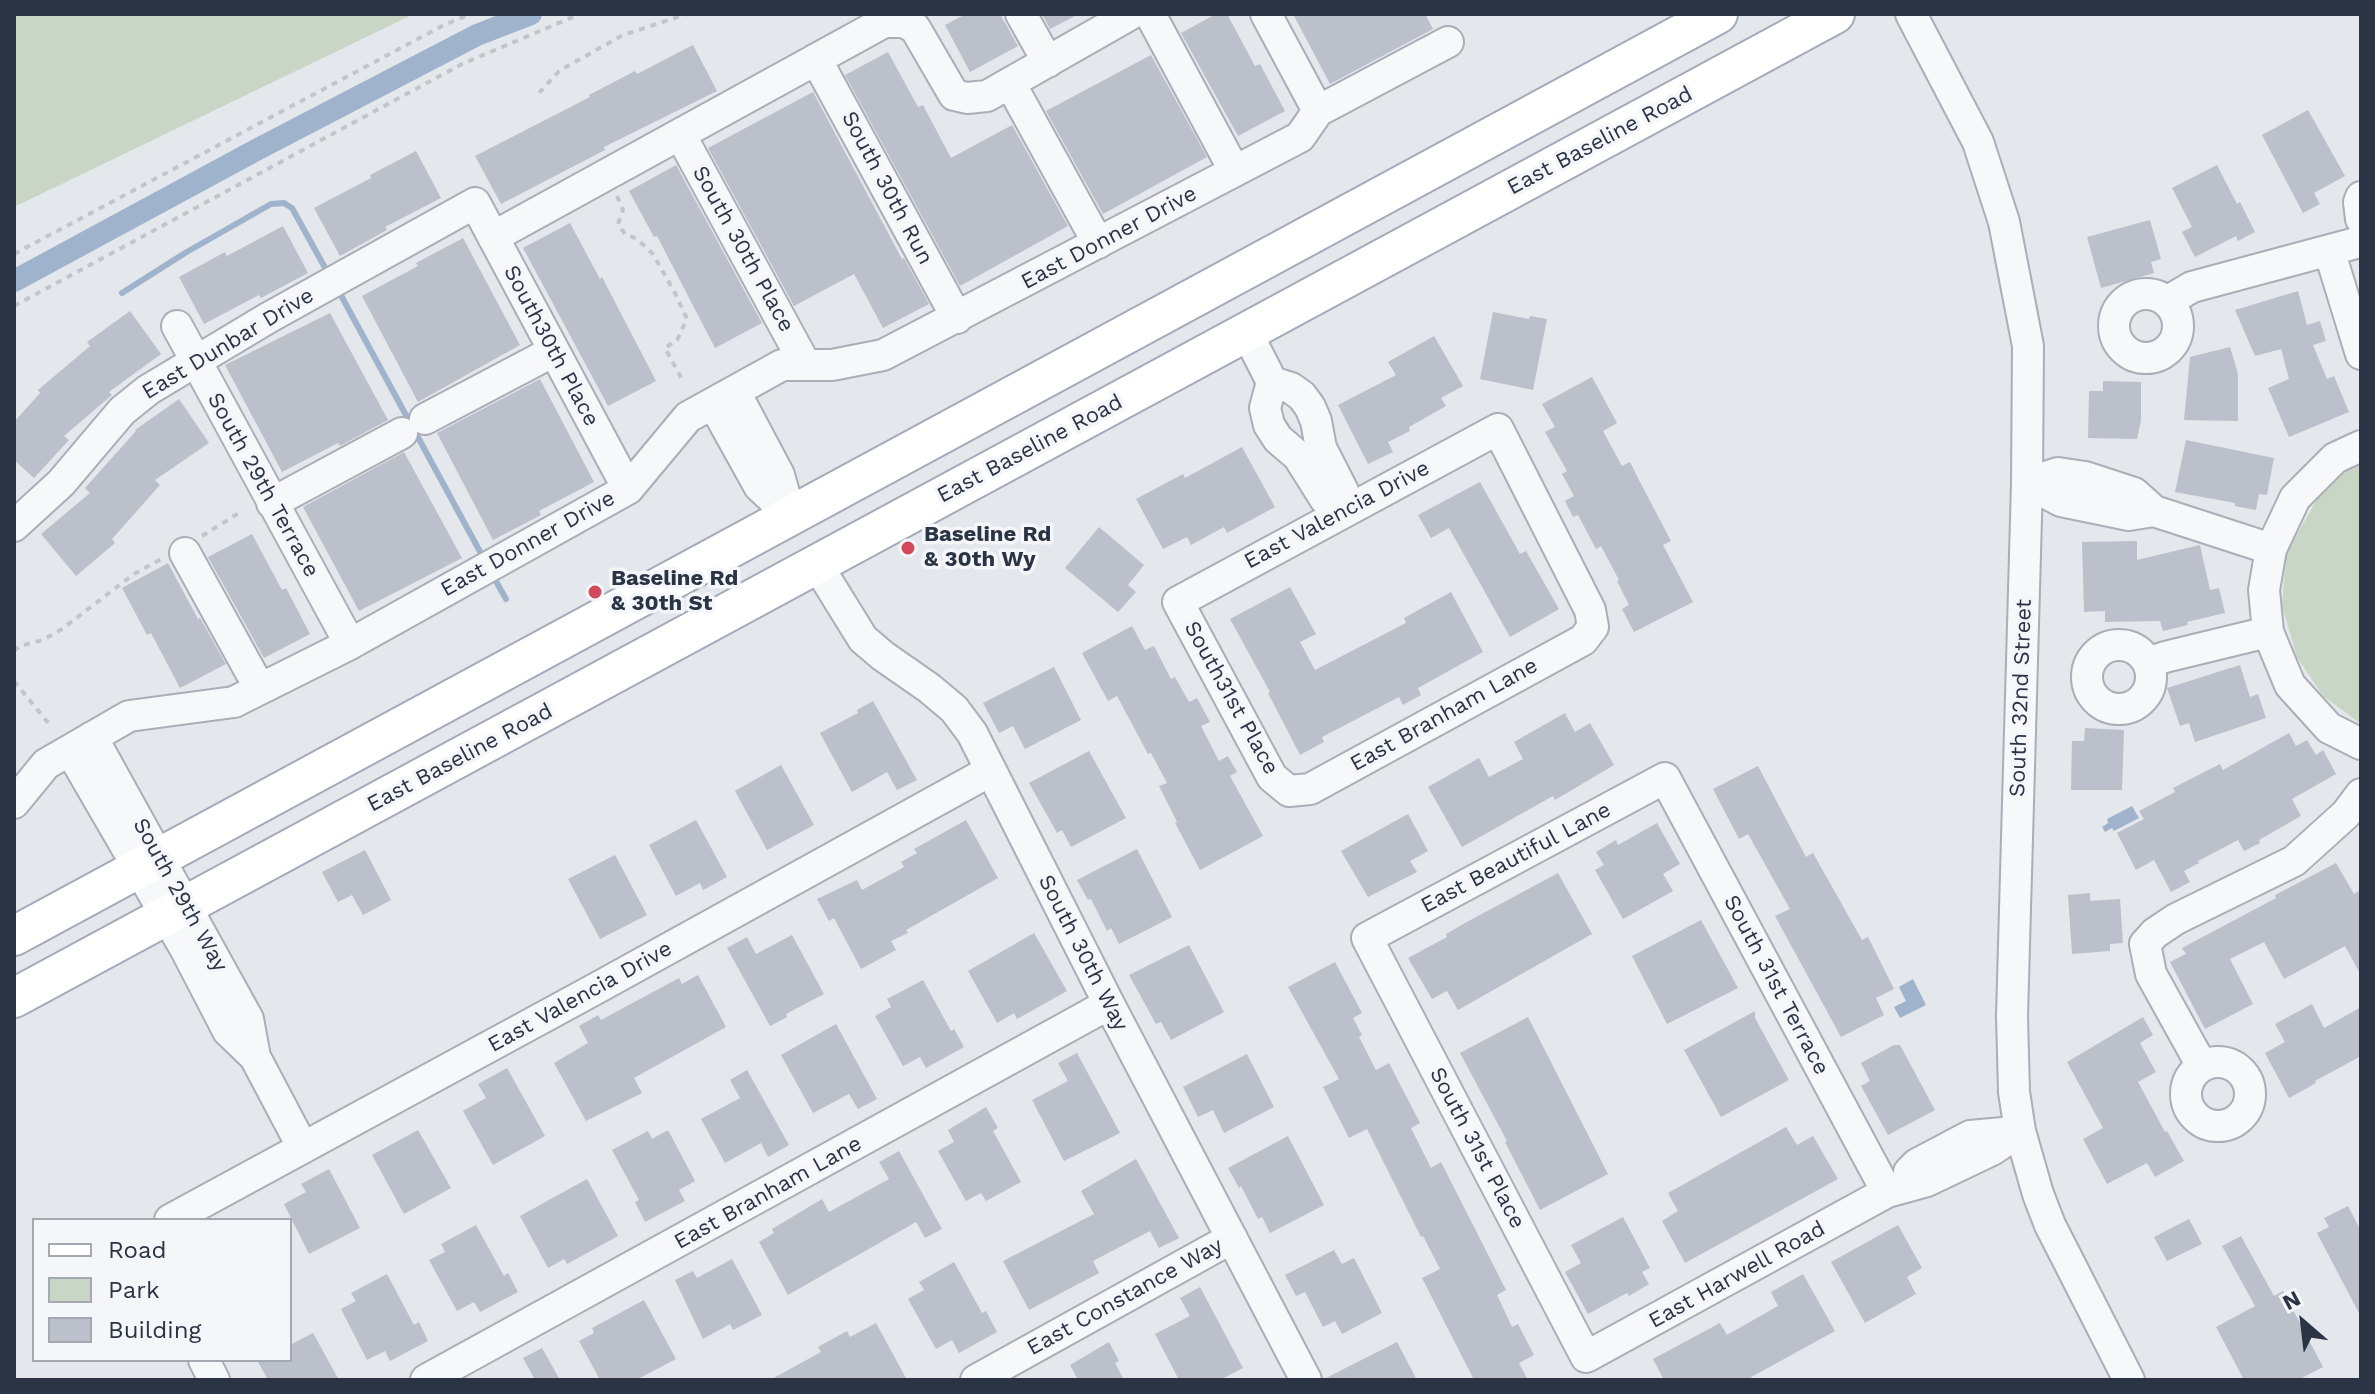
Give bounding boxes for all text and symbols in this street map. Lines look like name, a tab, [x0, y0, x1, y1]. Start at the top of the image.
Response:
street label: East Baseline Road	[1503, 81, 1697, 201]
street label: South 30th Run	[836, 107, 938, 269]
street label: South 30th Place	[686, 161, 800, 337]
street label: East Donner Drive	[1017, 181, 1201, 295]
street label: South30th Place	[498, 261, 604, 431]
street label: East Dunbar Drive	[138, 282, 318, 406]
street label: South 29th Terrace	[201, 388, 325, 582]
street label: East Baseline Road	[933, 389, 1127, 509]
street label: East Valencia Drive	[1240, 455, 1434, 575]
street label: East Donner Drive	[436, 485, 620, 603]
place label: Baseline Rd & 30th Wy	[924, 522, 1051, 574]
marker: Baseline Rd & 30th Wy	[899, 539, 917, 557]
place label: Baseline Rd & 30th St	[611, 566, 738, 618]
marker: Baseline Rd & 30th St	[586, 583, 604, 601]
street label: South 32nd Street	[2004, 599, 2038, 797]
street label: South31st Place	[1178, 617, 1284, 779]
street label: East Branham Lane	[1346, 652, 1542, 778]
street label: East Baseline Road	[363, 698, 557, 818]
street label: East Beautiful Lane	[1417, 797, 1615, 919]
street label: South 29th Way	[127, 814, 233, 976]
street label: South 30th Way	[1032, 871, 1134, 1035]
street label: South 31st Terrace	[1717, 891, 1835, 1079]
street label: East Valencia Drive	[483, 936, 677, 1058]
street label: South 31st Place	[1423, 1063, 1531, 1233]
street label: East Branham Lane	[670, 1130, 866, 1256]
street label: East Harwell Road	[1644, 1216, 1830, 1334]
legend	[32, 1218, 292, 1362]
street label: East Constance Way	[1023, 1232, 1227, 1362]
text: Road	[108, 1236, 167, 1264]
text: Park	[108, 1276, 160, 1304]
north arrow	[2263, 1282, 2343, 1362]
text: N	[2278, 1286, 2305, 1315]
text: Building	[108, 1316, 201, 1344]

